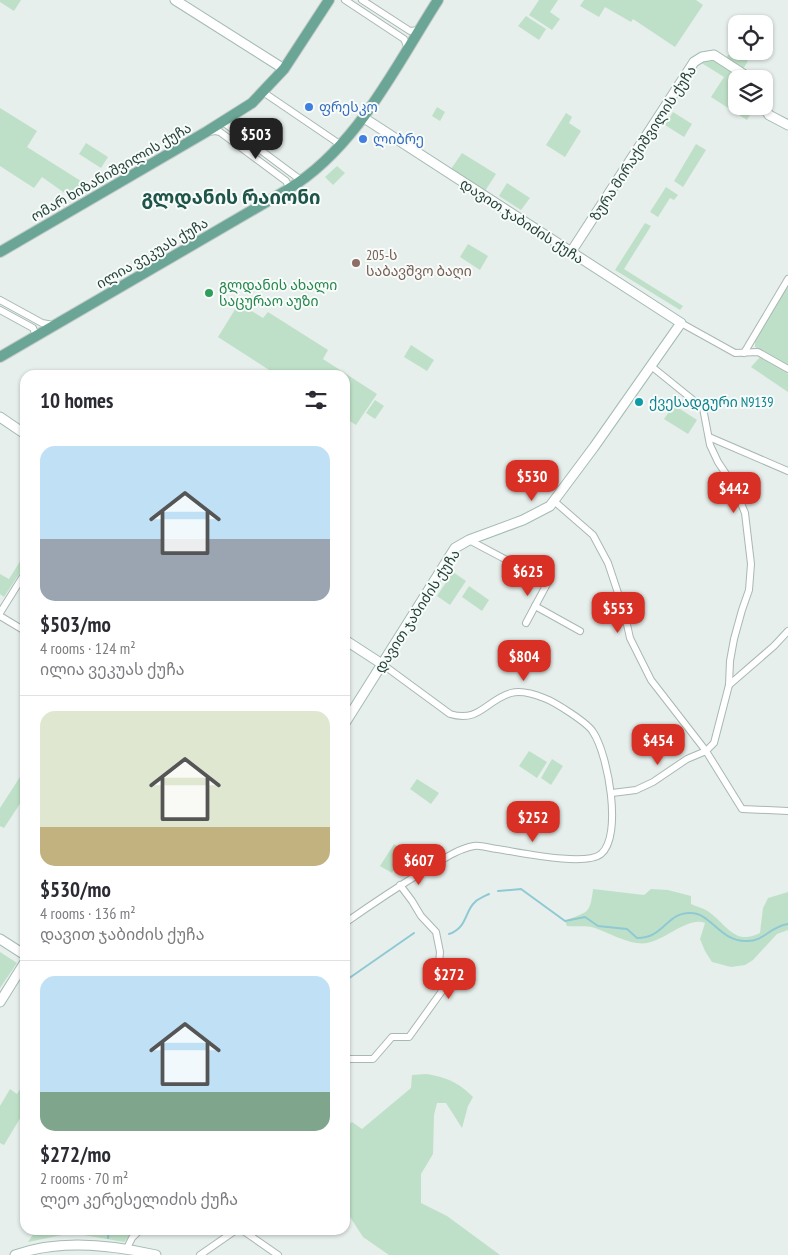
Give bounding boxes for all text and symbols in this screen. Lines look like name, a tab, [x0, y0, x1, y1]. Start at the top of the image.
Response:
map controls	[728, 15, 773, 115]
button: locate	[728, 15, 773, 60]
street label: ზურა მირაქიშვილის ქუჩა	[586, 62, 700, 224]
button: layers	[728, 70, 773, 115]
place label: ფრესკო	[319, 98, 378, 116]
marker: ფრესკო	[303, 101, 315, 113]
pin: $503	[226, 118, 286, 160]
street label: ომარ ხიზანიშვილის ქუჩა	[27, 119, 195, 225]
text: $503	[241, 124, 271, 144]
place label: ლიბრე	[373, 130, 424, 148]
marker: ლიბრე	[357, 133, 369, 145]
street label: დავით ჯაბიძის ქუჩა	[457, 174, 587, 268]
district label: გლდანის რაიონი	[141, 185, 321, 210]
street label: ილია ვეკუას ქუჩა	[93, 214, 211, 292]
place label: 205-ს საბავშვო ბაღი	[366, 246, 472, 280]
marker: 205-ს საბავშვო ბაღი	[350, 257, 362, 269]
place label: გლდანის ახალი საცურაო აუზი	[219, 276, 337, 310]
marker: გლდანის ახალი საცურაო აუზი	[203, 287, 215, 299]
icon: filters	[302, 386, 330, 414]
text: 10 homes	[40, 387, 113, 414]
place label: ქვესადგური N9139	[649, 393, 773, 411]
marker: ქვესადგური N9139	[633, 396, 645, 408]
pin: $530	[502, 460, 562, 502]
text: $530	[517, 466, 547, 486]
pin: $442	[704, 472, 764, 514]
icon: home	[140, 478, 230, 568]
text: $442	[719, 478, 749, 498]
street label: დავით ჯაბიძის ქუჩა	[370, 546, 464, 676]
pin: $625	[498, 554, 558, 597]
text: $625	[513, 561, 543, 581]
pin: $553	[588, 592, 648, 634]
text: $553	[603, 598, 633, 618]
text: $503/mo	[40, 611, 111, 638]
text: 4 rooms · 124 m²	[40, 638, 136, 658]
pin: $804	[494, 640, 554, 682]
text: $804	[509, 646, 539, 666]
text: ილია ვეკუას ქუჩა	[40, 659, 184, 679]
pin: $454	[628, 724, 688, 766]
text: $454	[643, 730, 673, 750]
icon: home	[140, 744, 230, 834]
pin: $252	[503, 800, 563, 843]
text: $252	[518, 807, 548, 827]
pin: $607	[389, 844, 449, 886]
text: $607	[404, 850, 434, 870]
text: $530/mo	[40, 876, 111, 903]
text: 4 rooms · 136 m²	[40, 903, 136, 923]
text: დავით ჯაბიძის ქუჩა	[40, 924, 204, 944]
pin: $272	[419, 958, 479, 1000]
text: $272	[434, 964, 464, 984]
icon: home	[140, 1009, 230, 1099]
text: $272/mo	[40, 1141, 111, 1168]
text: 2 rooms · 70 m²	[40, 1168, 128, 1188]
text: ლეო კერესელიძის ქუჩა	[40, 1189, 238, 1209]

